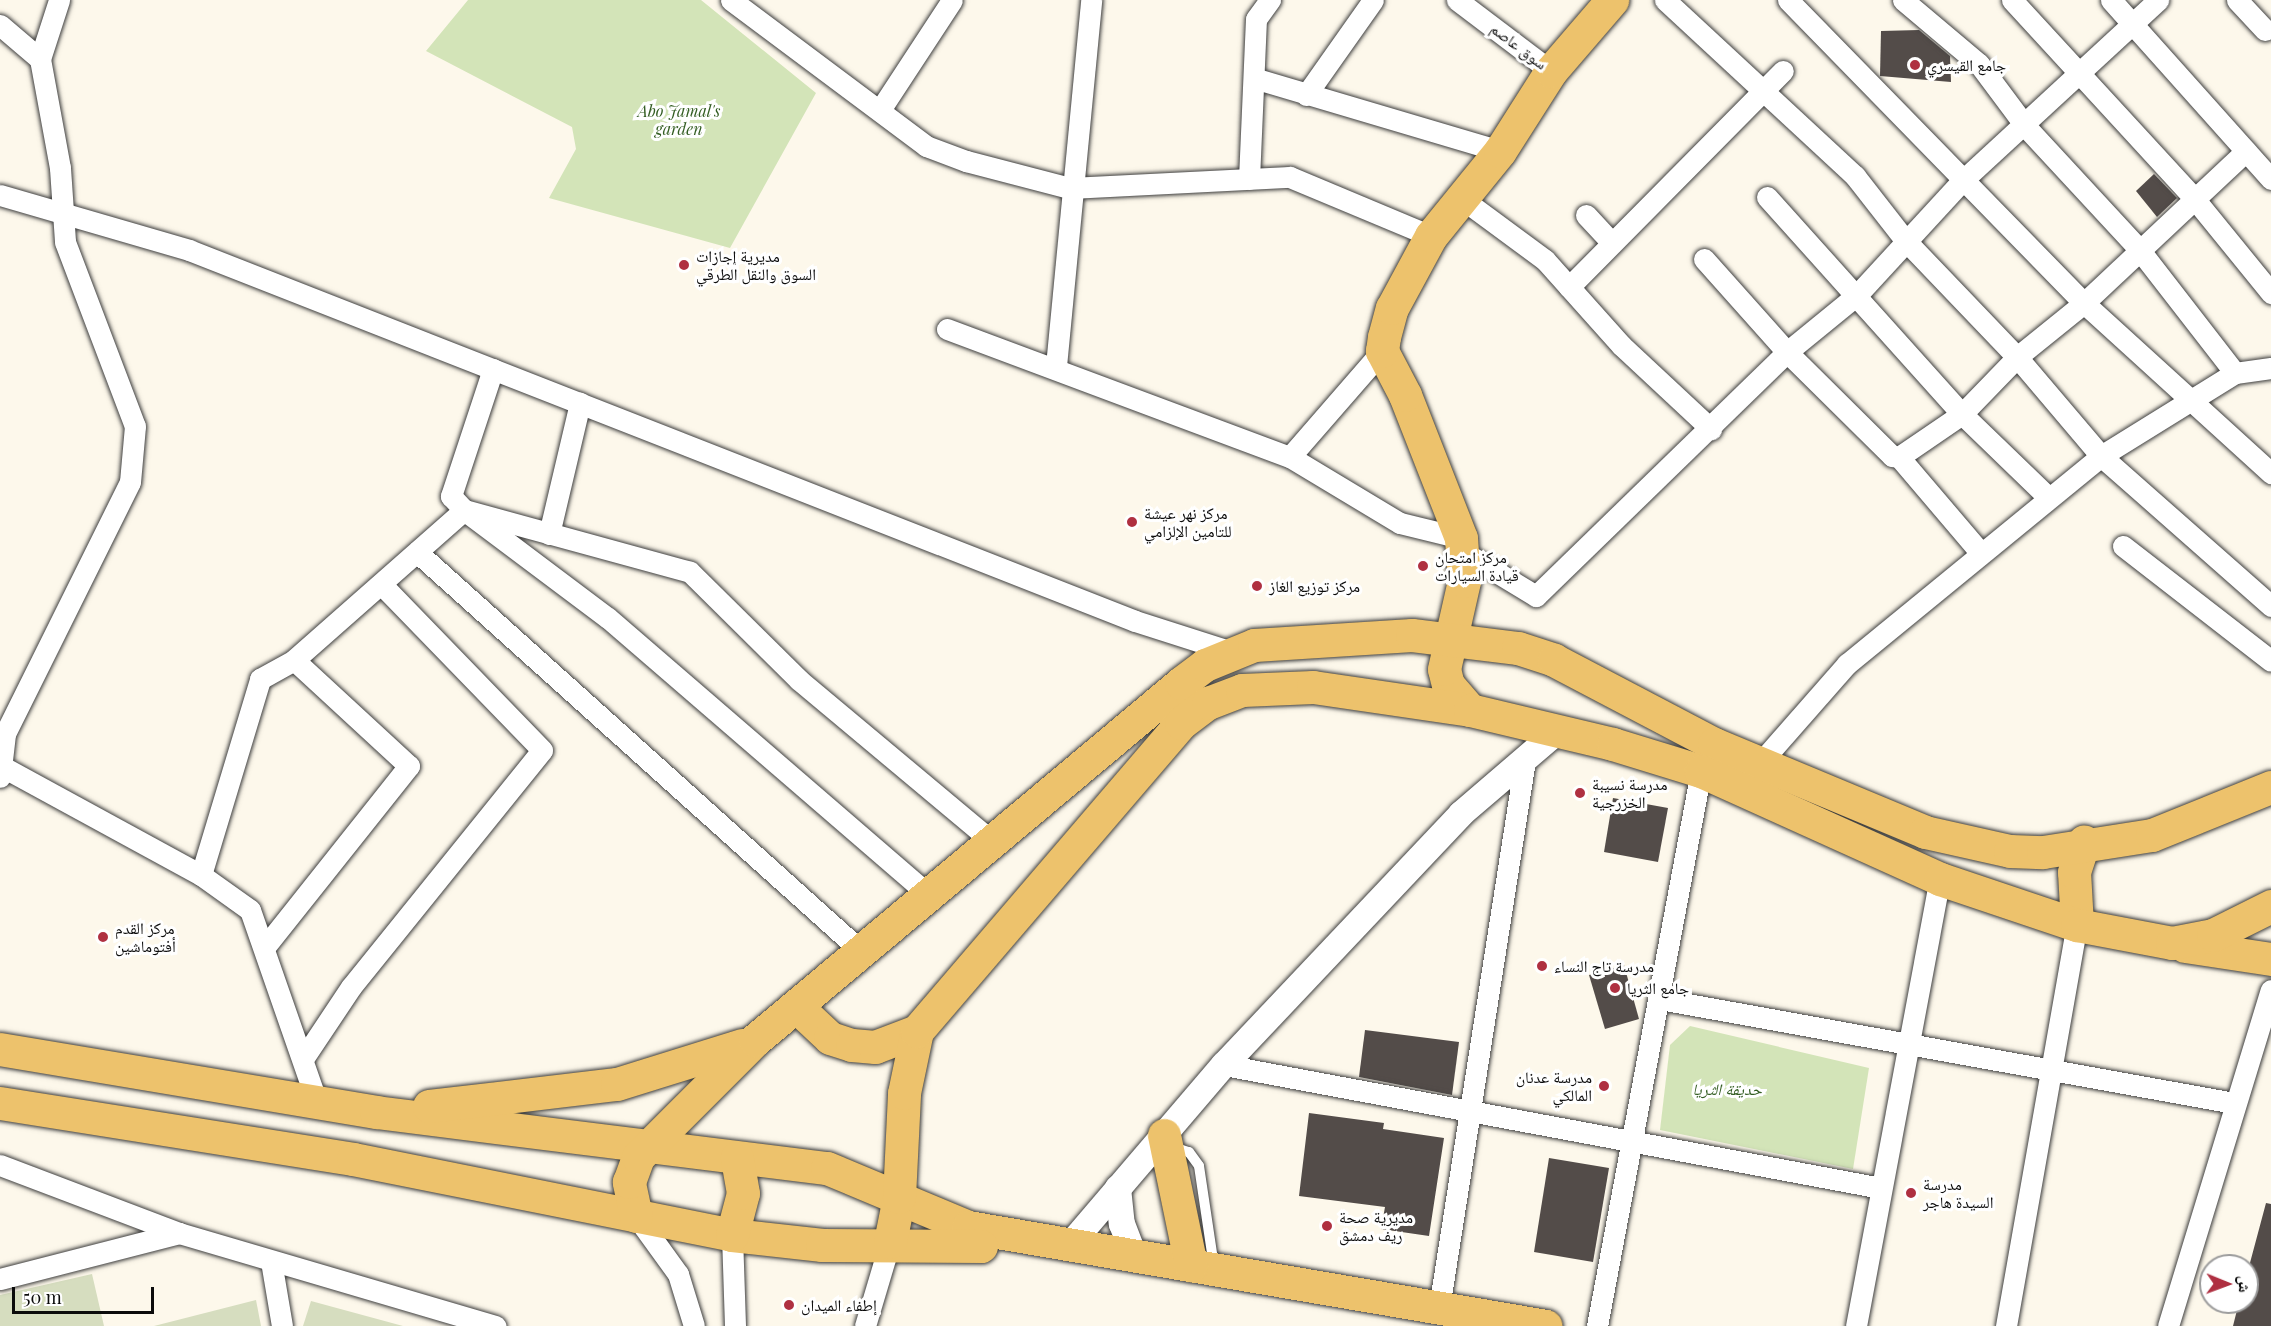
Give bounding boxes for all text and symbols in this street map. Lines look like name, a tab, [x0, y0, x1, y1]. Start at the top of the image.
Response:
street label: سوق عاصم	[1487, 19, 1551, 73]
place label: جامع القيسري	[1927, 55, 2006, 75]
marker: جامع القيسري	[1908, 58, 1922, 72]
park label: Abo Jamal's garden	[638, 101, 720, 139]
place label: مديرية إجازات السوق والنقل الطرقي	[696, 246, 816, 284]
marker: مديرية إجازات السوق والنقل الطرقي	[677, 258, 691, 272]
place label: مركز نهر عيشة للتامين الإلزامي	[1144, 503, 1232, 541]
marker: مركز نهر عيشة للتامين الإلزامي	[1125, 515, 1139, 529]
place label: مركز امتحان قيادة السيارات	[1435, 547, 1519, 585]
marker: مركز امتحان قيادة السيارات	[1416, 559, 1430, 573]
place label: مركز توزيع الغاز	[1269, 576, 1360, 596]
marker: مركز توزيع الغاز	[1250, 579, 1264, 593]
place label: مدرسة نسيبة الخزرجية	[1592, 774, 1667, 812]
marker: مدرسة نسيبة الخزرجية	[1573, 786, 1587, 800]
place label: مركز القدم أفتوماشين	[115, 918, 176, 956]
marker: مركز القدم أفتوماشين	[96, 930, 110, 944]
place label: مدرسة تاج النساء	[1554, 956, 1654, 976]
marker: مدرسة تاج النساء	[1535, 959, 1549, 973]
place label: جامع الثريا	[1627, 978, 1689, 998]
marker: جامع الثريا	[1608, 981, 1622, 995]
place label: مدرسة عدنان المالكي	[1516, 1067, 1592, 1105]
marker: مدرسة عدنان المالكي	[1597, 1079, 1611, 1093]
park label: حديقة الثريا	[1692, 1079, 1762, 1099]
place label: مدرسة السيدة هاجر	[1923, 1174, 1993, 1212]
marker: مدرسة السيدة هاجر	[1904, 1186, 1918, 1200]
place label: مديرية صحة ريف دمشق	[1339, 1207, 1413, 1245]
marker: مديرية صحة ريف دمشق	[1320, 1219, 1334, 1233]
north arrow	[2199, 1254, 2259, 1314]
scale bar	[15, 1275, 158, 1313]
text: ش	[2235, 1276, 2256, 1293]
text: 50 m	[23, 1285, 62, 1309]
place label: إطفاء الميدان	[801, 1295, 877, 1315]
marker: إطفاء الميدان	[782, 1298, 796, 1312]

